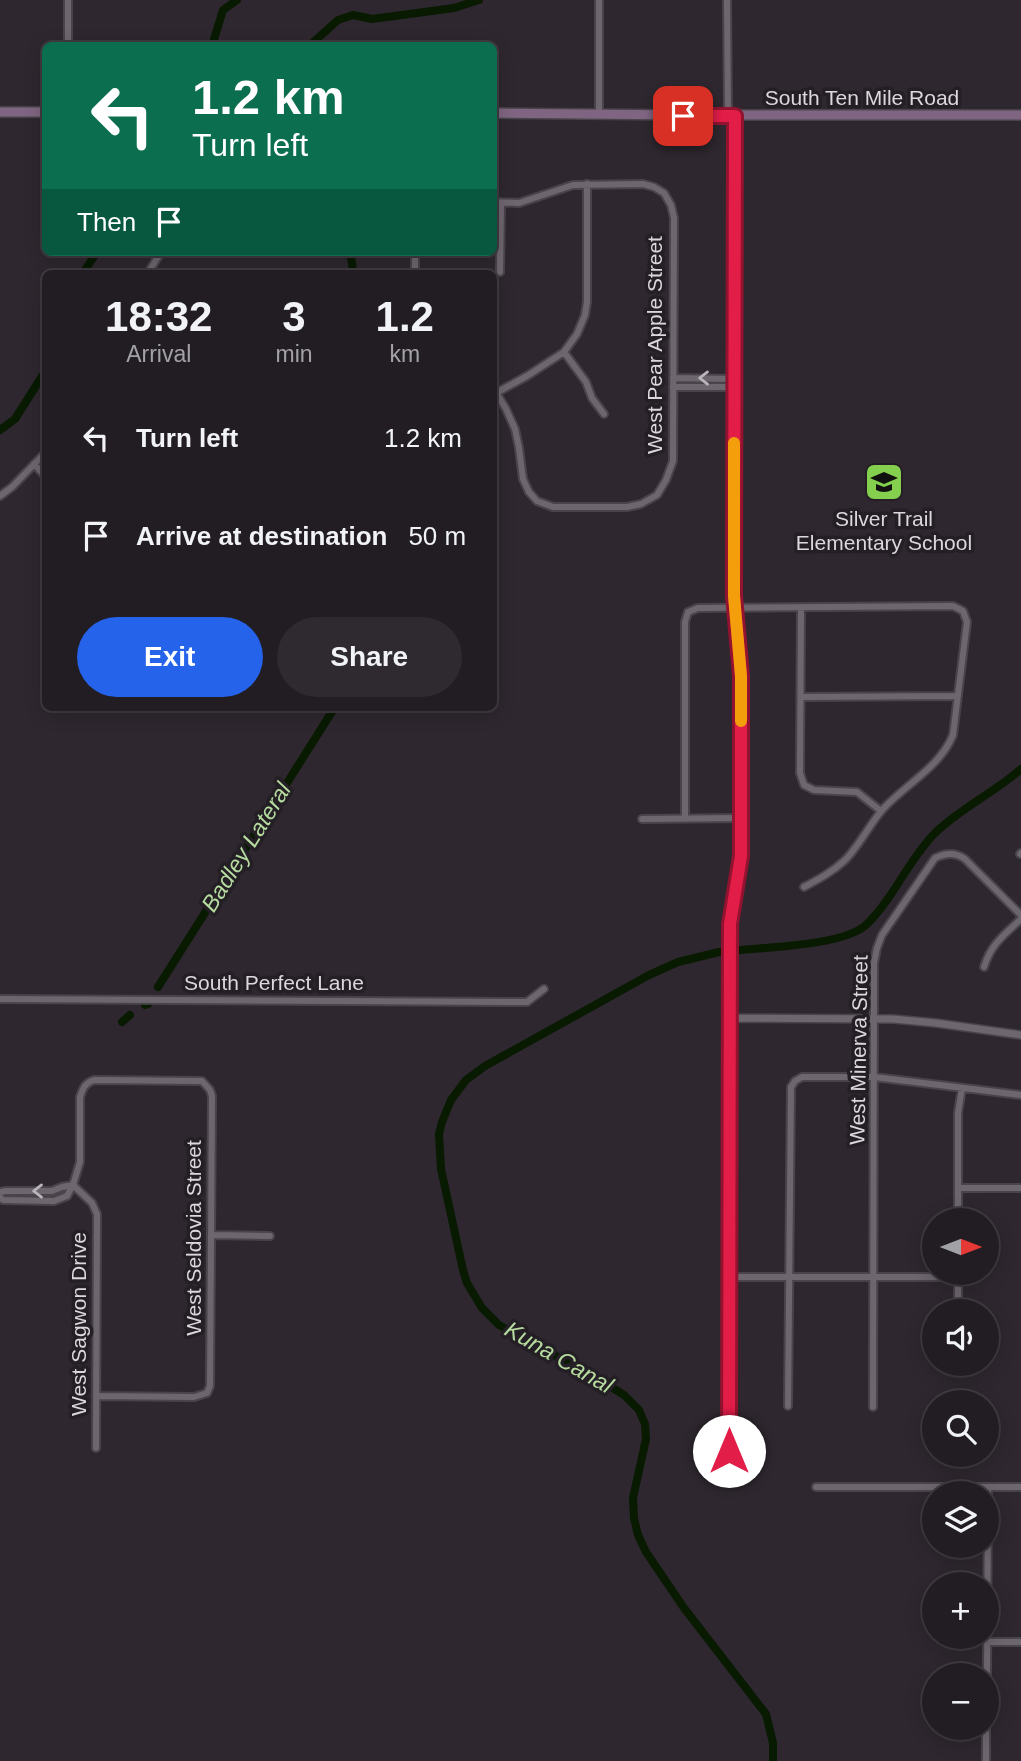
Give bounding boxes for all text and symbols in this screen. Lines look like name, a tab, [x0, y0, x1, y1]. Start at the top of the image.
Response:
icon: left	[77, 70, 168, 161]
text: 1.2 km	[192, 70, 345, 124]
pin	[653, 86, 713, 146]
street label: South Ten Mile Road	[765, 86, 959, 109]
icon: arrive	[664, 97, 702, 135]
text: Turn left	[192, 127, 308, 163]
icon: arrive	[150, 203, 188, 241]
text: Then	[77, 207, 136, 237]
street label: West Pear Apple Street	[643, 236, 666, 454]
text: 18:32	[105, 293, 212, 340]
text: 3	[282, 293, 306, 340]
text: 1.2	[376, 293, 434, 340]
text: Arrival	[126, 341, 191, 367]
text: min	[275, 341, 313, 367]
text: km	[389, 341, 420, 367]
one-way arrow	[698, 370, 708, 386]
icon: left	[77, 419, 115, 457]
text: Turn left	[136, 423, 238, 453]
text: 1.2 km	[384, 423, 462, 453]
school or university icon: Silver Trail Elementary School	[863, 461, 905, 503]
place label: Silver Trail Elementary School	[796, 507, 972, 554]
icon: arrive	[77, 517, 115, 555]
text: Arrive at destination	[136, 521, 387, 551]
text: 50 m	[408, 521, 466, 551]
button: Exit	[77, 617, 263, 697]
button: Share	[277, 617, 462, 697]
water label: Badley Lateral	[196, 777, 296, 916]
street label: West Minerva Street	[845, 955, 872, 1145]
street label: South Perfect Lane	[184, 971, 364, 994]
street label: West Seldovia Street	[182, 1140, 205, 1336]
one-way arrow	[32, 1183, 43, 1199]
north arrow	[922, 1208, 999, 1284]
map controls	[922, 1208, 999, 1740]
street label: West Sagwon Drive	[67, 1232, 90, 1416]
button: sound	[922, 1299, 999, 1376]
water label: Kuna Canal	[500, 1316, 618, 1399]
button: search	[922, 1390, 999, 1467]
position arrow	[692, 1414, 766, 1488]
button: layers	[922, 1481, 999, 1558]
button: +	[922, 1572, 999, 1649]
button: −	[922, 1663, 999, 1740]

